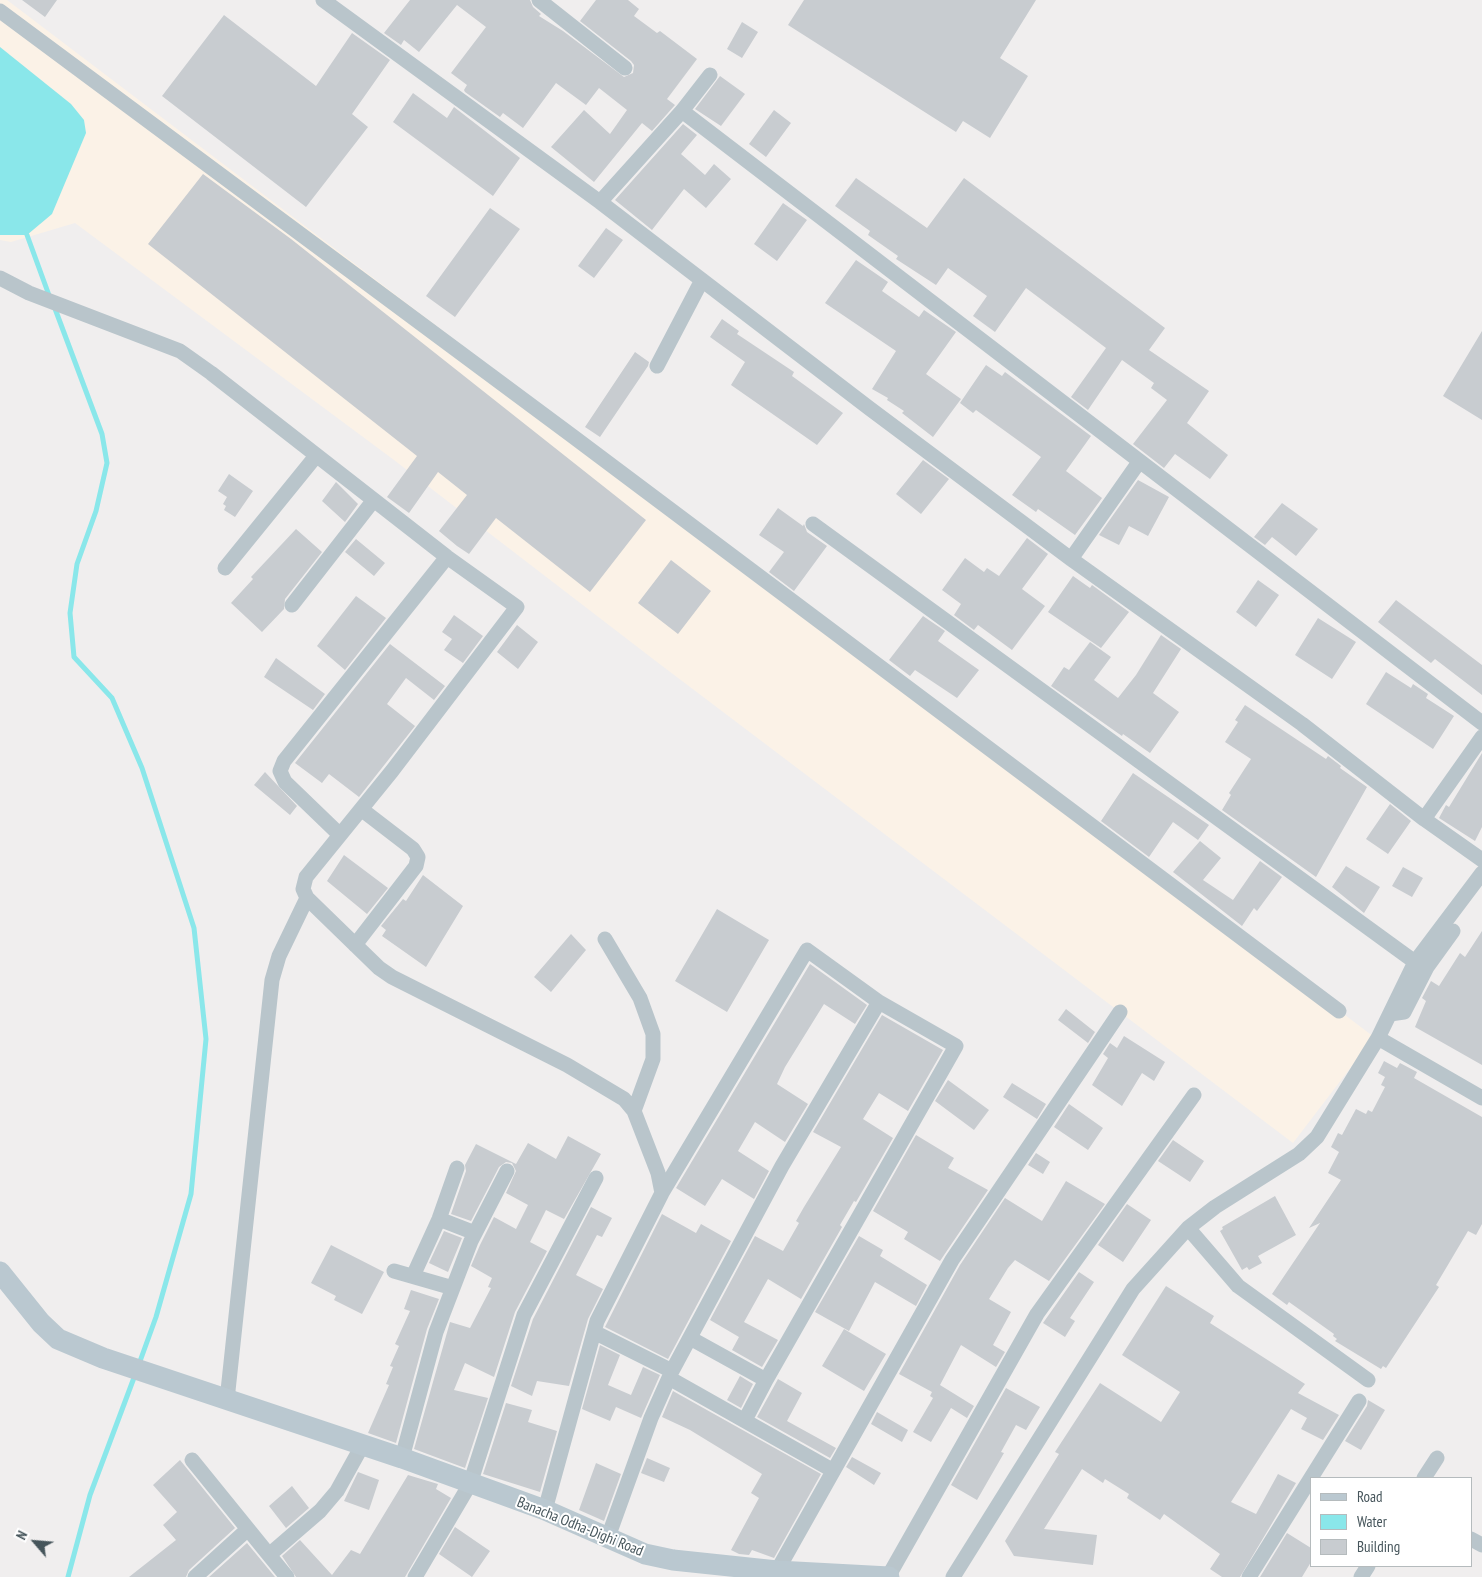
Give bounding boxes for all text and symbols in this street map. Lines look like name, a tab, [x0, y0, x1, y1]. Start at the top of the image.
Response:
legend	[1310, 1477, 1472, 1567]
text: Road	[1357, 1487, 1383, 1506]
street label: Banacha Odha-Dighi Road	[514, 1493, 646, 1561]
text: Water	[1357, 1512, 1387, 1531]
north arrow	[10, 1517, 60, 1567]
text: N	[12, 1528, 31, 1543]
text: Building	[1357, 1537, 1400, 1556]

